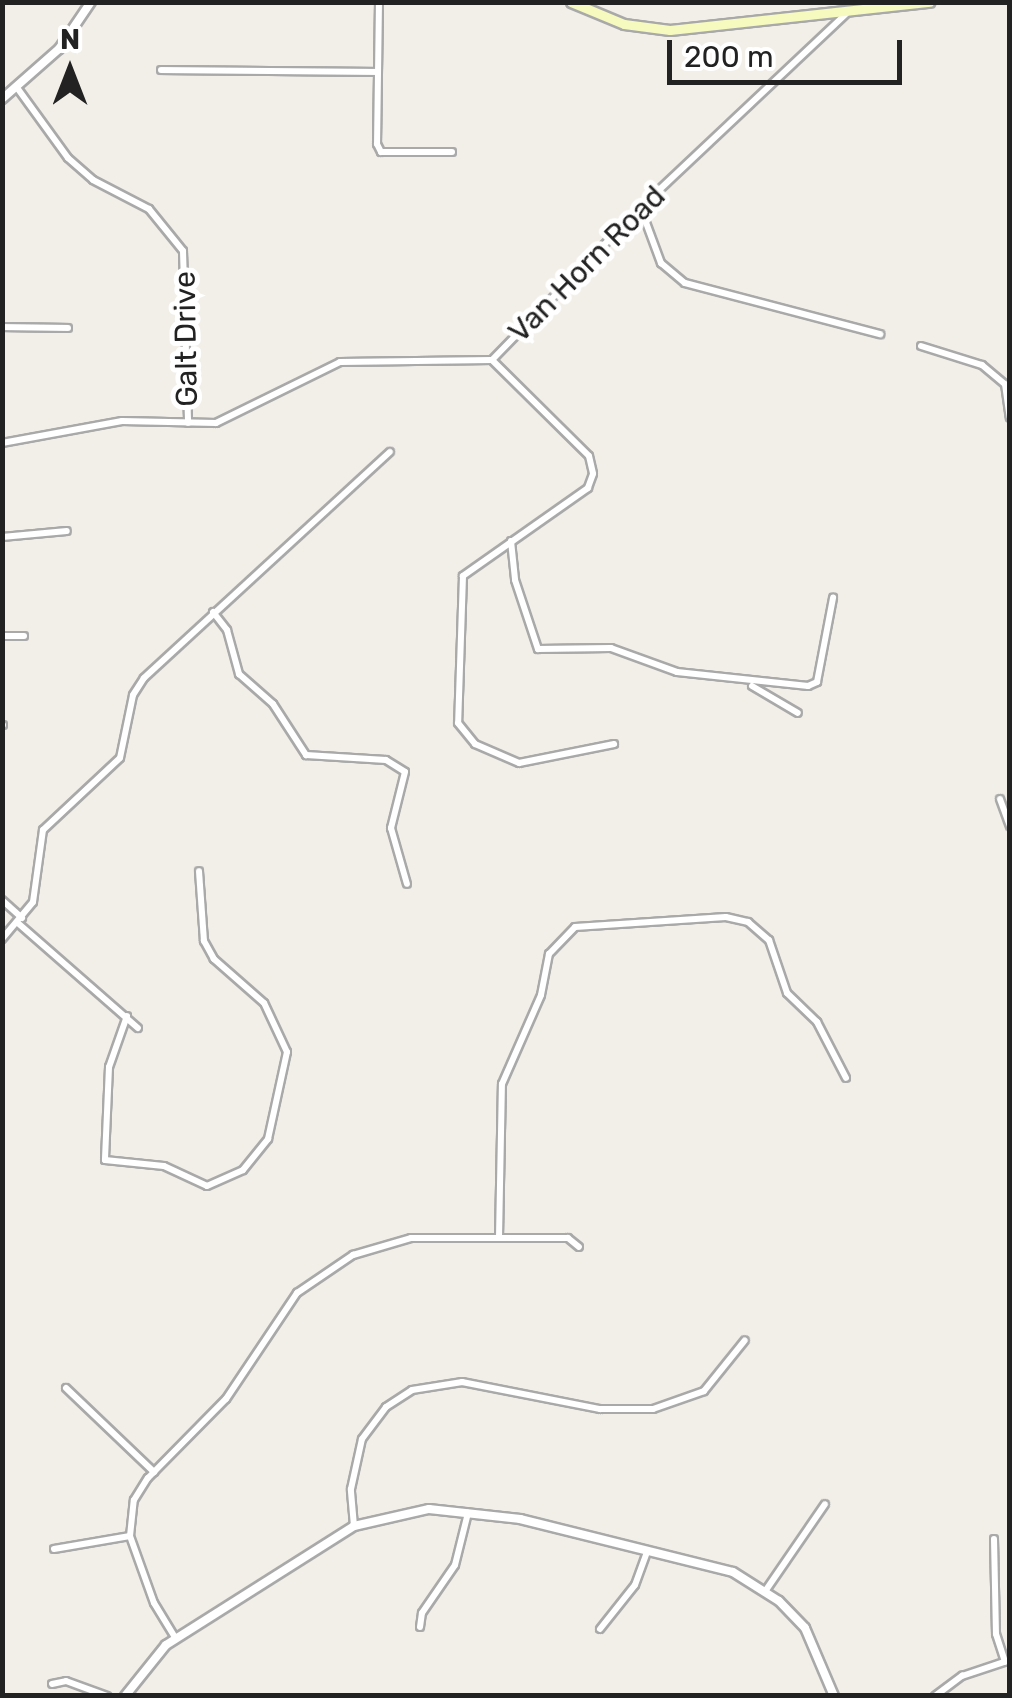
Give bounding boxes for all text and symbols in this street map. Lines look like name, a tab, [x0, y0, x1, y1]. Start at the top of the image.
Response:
north arrow	[20, 20, 120, 120]
scale bar	[672, 20, 907, 82]
text: N	[60, 23, 80, 56]
text: 200 m	[684, 39, 774, 75]
street label: Van Horn Road	[501, 178, 673, 350]
street label: Galt Drive	[167, 271, 205, 407]

